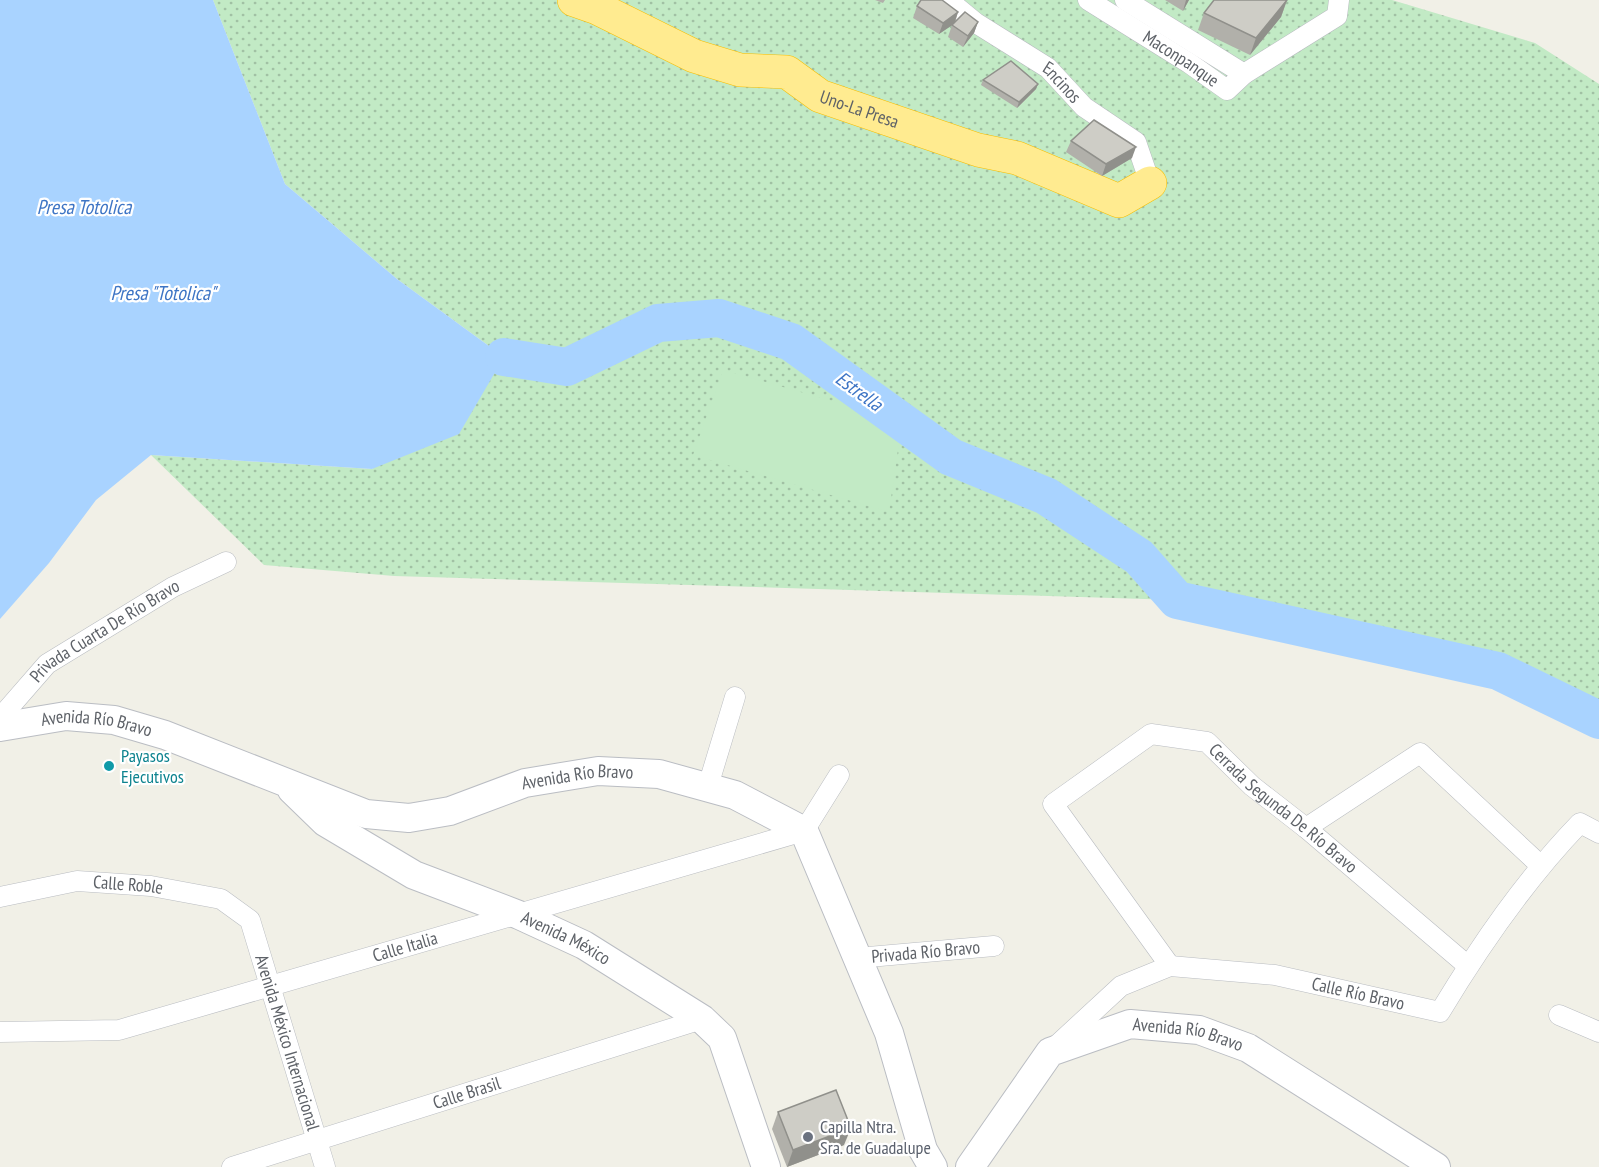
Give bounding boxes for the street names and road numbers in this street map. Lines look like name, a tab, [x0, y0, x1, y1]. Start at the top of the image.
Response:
street label: Maconpanque	[1139, 25, 1224, 92]
street label: Encinos	[1039, 56, 1086, 108]
street label: Uno-La Presa	[817, 85, 902, 133]
street label: Privada Cuarta De Río Bravo	[24, 574, 183, 687]
street label: Avenida Río Bravo	[39, 704, 155, 742]
street label: Cerrada Segunda De Río Bravo	[1204, 738, 1363, 878]
street label: Avenida Río Bravo	[520, 759, 634, 794]
street label: Calle Roble	[93, 870, 165, 899]
street label: Avenida México	[518, 906, 615, 970]
street label: Calle Italia	[370, 926, 440, 967]
street label: Privada Río Bravo	[870, 935, 981, 968]
street label: Avenida México Internacional	[250, 952, 325, 1134]
street label: Calle Río Bravo	[1310, 972, 1407, 1015]
street label: Avenida Río Bravo	[1132, 1012, 1247, 1056]
street label: Calle Brasil	[430, 1071, 504, 1114]

